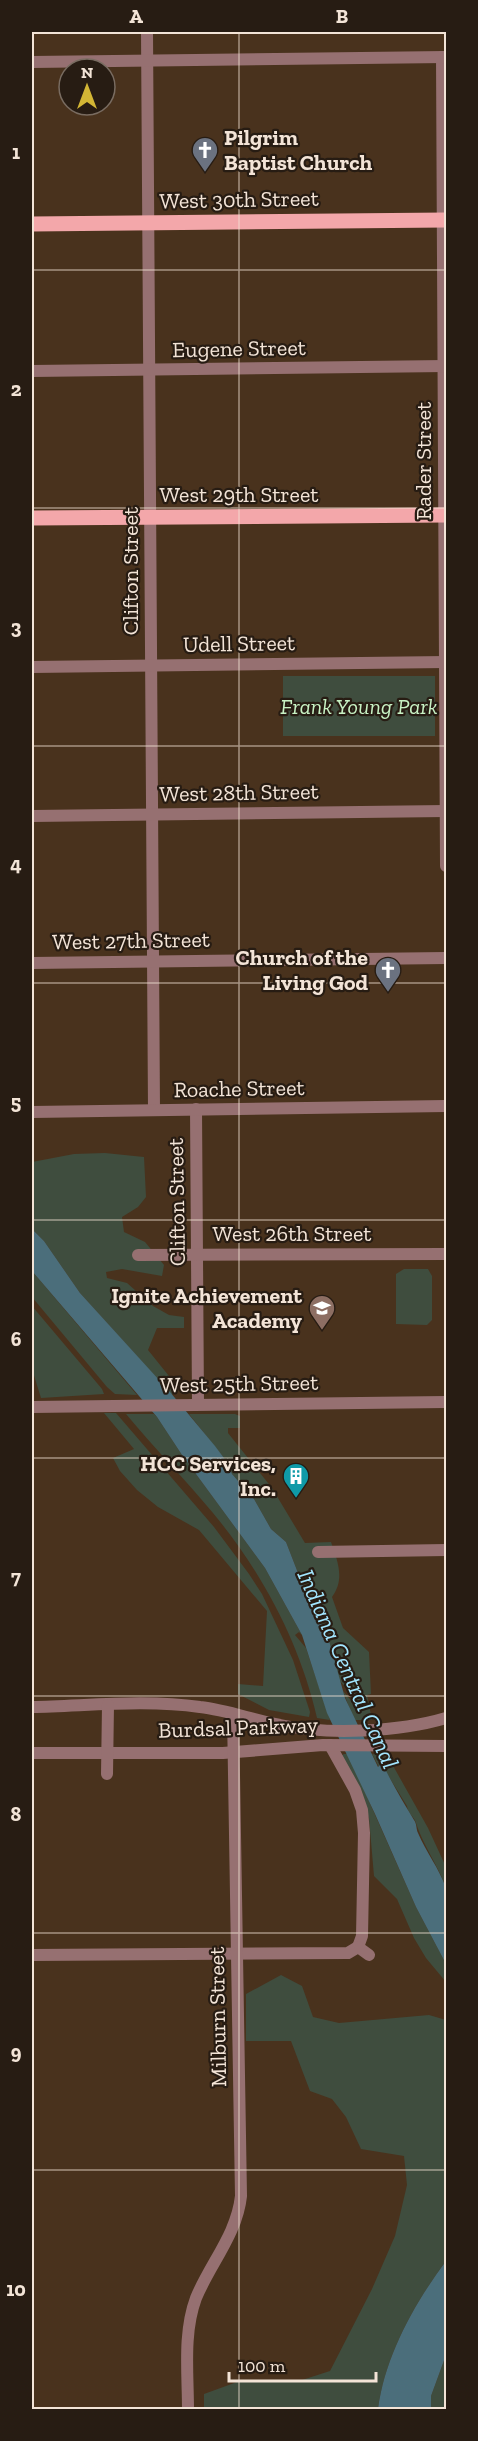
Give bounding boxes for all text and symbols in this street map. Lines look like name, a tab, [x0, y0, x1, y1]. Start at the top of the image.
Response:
text: A	[129, 4, 143, 28]
text: B	[336, 4, 348, 28]
north arrow	[57, 57, 117, 117]
text: N	[81, 63, 93, 82]
place label: Pilgrim Baptist Church	[224, 124, 373, 176]
church icon: Pilgrim Baptist Church	[190, 135, 220, 173]
text: 1	[12, 140, 20, 164]
street label: West 30th Street	[159, 185, 320, 214]
street label: Eugene Street	[172, 334, 307, 363]
text: 2	[11, 377, 22, 401]
street label: Rader Street	[410, 401, 437, 520]
street label: West 29th Street	[160, 481, 319, 508]
street label: Clifton Street	[117, 506, 144, 635]
text: 3	[11, 615, 22, 639]
street label: Udell Street	[183, 629, 296, 658]
park label: Frank Young Park	[280, 693, 438, 720]
street label: West 28th Street	[159, 778, 320, 807]
text: 4	[10, 852, 22, 876]
street label: West 27th Street	[52, 926, 211, 955]
place label: Church of the Living God	[236, 944, 368, 996]
church icon: Church of the Living God	[373, 955, 403, 993]
street label: Roache Street	[173, 1074, 306, 1103]
text: 5	[11, 1090, 21, 1114]
street label: Clifton Street	[162, 1137, 191, 1266]
street label: West 26th Street	[213, 1220, 372, 1247]
place label: Ignite Achievement Academy	[111, 1282, 302, 1334]
school or university icon: Ignite Achievement Academy	[307, 1293, 337, 1331]
text: 6	[11, 1327, 22, 1351]
street label: West 25th Street	[160, 1369, 319, 1398]
place label: HCC Services, Inc.	[140, 1450, 276, 1502]
building icon: HCC Services, Inc.	[281, 1461, 311, 1499]
text: 7	[11, 1565, 21, 1589]
water label: Indiana Central Canal	[291, 1565, 405, 1773]
street label: Burdsal Parkway	[158, 1711, 319, 1744]
text: 8	[11, 1802, 22, 1826]
street label: Milburn Street	[203, 1946, 232, 2087]
text: 9	[11, 2040, 22, 2064]
text: 10	[6, 2277, 26, 2301]
scale bar	[229, 2345, 376, 2383]
text: 100 m	[238, 2355, 286, 2377]

